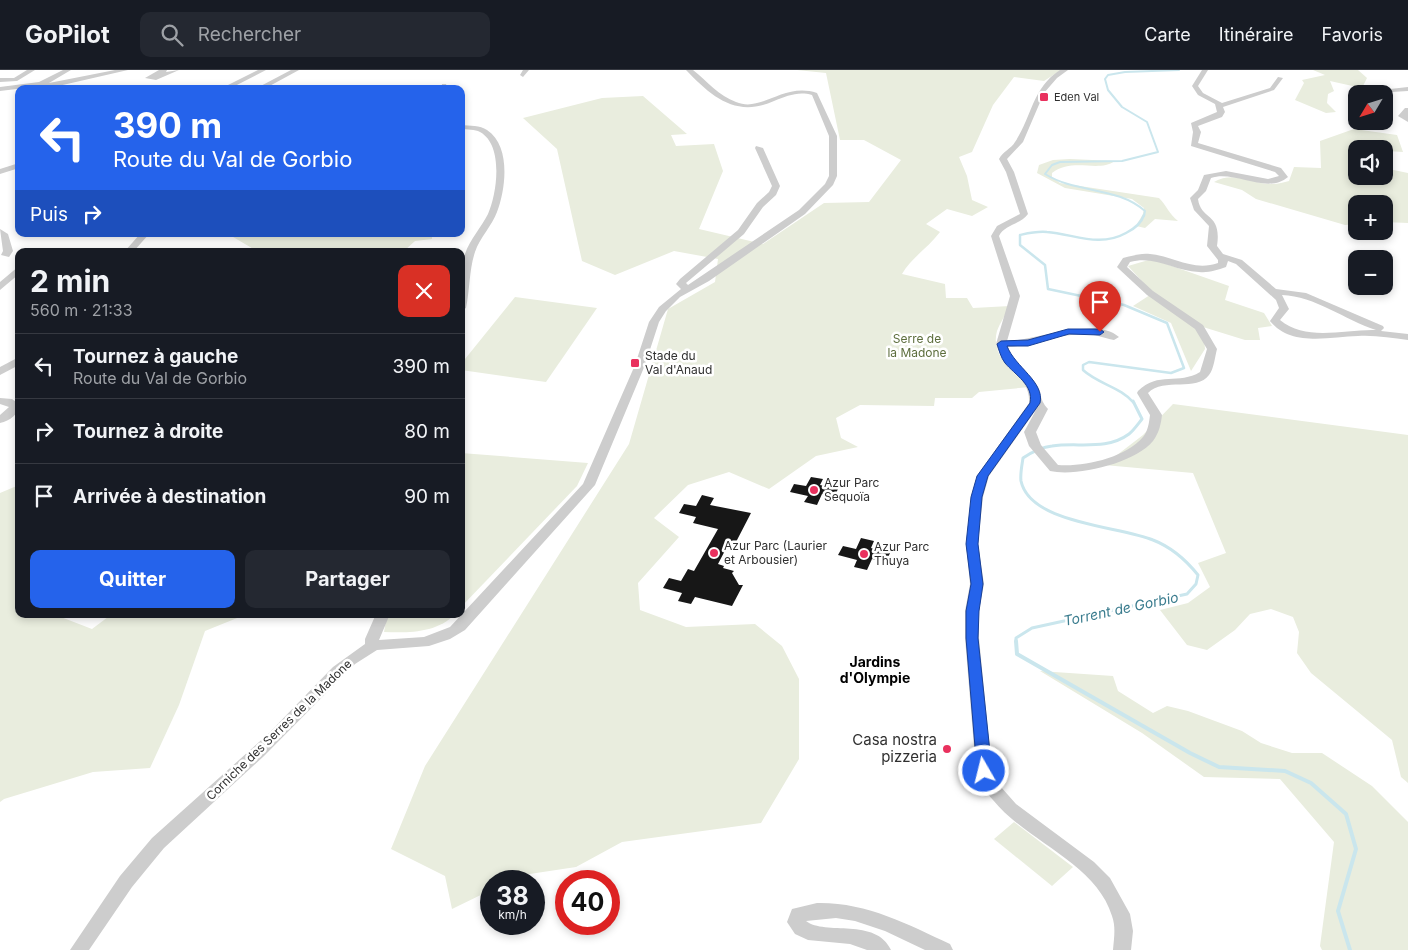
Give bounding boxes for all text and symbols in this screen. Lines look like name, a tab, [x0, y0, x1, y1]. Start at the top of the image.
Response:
search box	[140, 12, 490, 57]
text: GoPilot	[25, 20, 110, 49]
icon: search	[158, 21, 186, 49]
text: Rechercher	[198, 23, 301, 46]
text: Carte	[1144, 24, 1191, 45]
text: Itinéraire	[1219, 24, 1293, 45]
text: Favoris	[1321, 24, 1383, 45]
north arrow	[1348, 85, 1392, 130]
map controls	[1348, 85, 1393, 295]
place label: Eden Val	[1054, 90, 1099, 104]
marker: Eden Val	[1038, 91, 1050, 103]
text: 390 m	[113, 104, 222, 146]
icon: left	[30, 105, 95, 170]
button: sound	[1348, 140, 1393, 185]
text: Route du Val de Gorbio	[113, 146, 352, 172]
button: +	[1348, 195, 1393, 240]
icon: right	[78, 200, 106, 228]
text: Puis	[30, 203, 68, 226]
button: −	[1348, 250, 1393, 295]
text: 2 min	[30, 263, 110, 299]
button: close	[398, 265, 450, 317]
pin	[1079, 281, 1121, 332]
icon: arrive	[1086, 288, 1114, 316]
text: 560 m · 21:33	[30, 300, 133, 320]
park label: Serre de la Madone	[887, 331, 947, 360]
text: Tournez à gauche	[73, 345, 238, 368]
place label: Stade du Val d'Anaud	[645, 348, 712, 377]
icon: left	[30, 352, 58, 380]
text: 390 m	[393, 355, 450, 378]
marker: Stade du Val d'Anaud	[629, 357, 641, 369]
text: Route du Val de Gorbio	[73, 368, 247, 388]
icon: right	[30, 417, 58, 445]
text: Tournez à droite	[73, 420, 223, 443]
text: 80 m	[404, 420, 450, 443]
place label: Azur Parc Sequoïa	[824, 475, 880, 504]
icon: arrive	[30, 482, 58, 510]
marker: Azur Parc Sequoïa	[808, 484, 820, 496]
text: Arrivée à destination	[73, 485, 266, 508]
text: 90 m	[404, 485, 450, 508]
place label: Azur Parc (Laurier et Arbousier)	[724, 538, 827, 567]
place label: Azur Parc Thuya	[874, 539, 930, 568]
marker: Azur Parc (Laurier et Arbousier)	[708, 547, 720, 559]
marker: Azur Parc Thuya	[858, 548, 870, 560]
button: Quitter	[30, 550, 235, 608]
button: Partager	[245, 550, 450, 608]
water label: Torrent de Gorbio	[1062, 588, 1180, 629]
district label: Jardins d'Olympie	[840, 653, 910, 686]
street label: Corniche des Serres de la Madone	[203, 656, 355, 803]
place label: Casa nostra pizzeria	[852, 730, 937, 766]
marker: Casa nostra pizzeria	[941, 743, 953, 755]
position arrow	[957, 744, 1009, 796]
speed limit sign: 40	[555, 870, 620, 935]
text: 38	[496, 881, 529, 911]
text: km/h	[498, 907, 527, 922]

